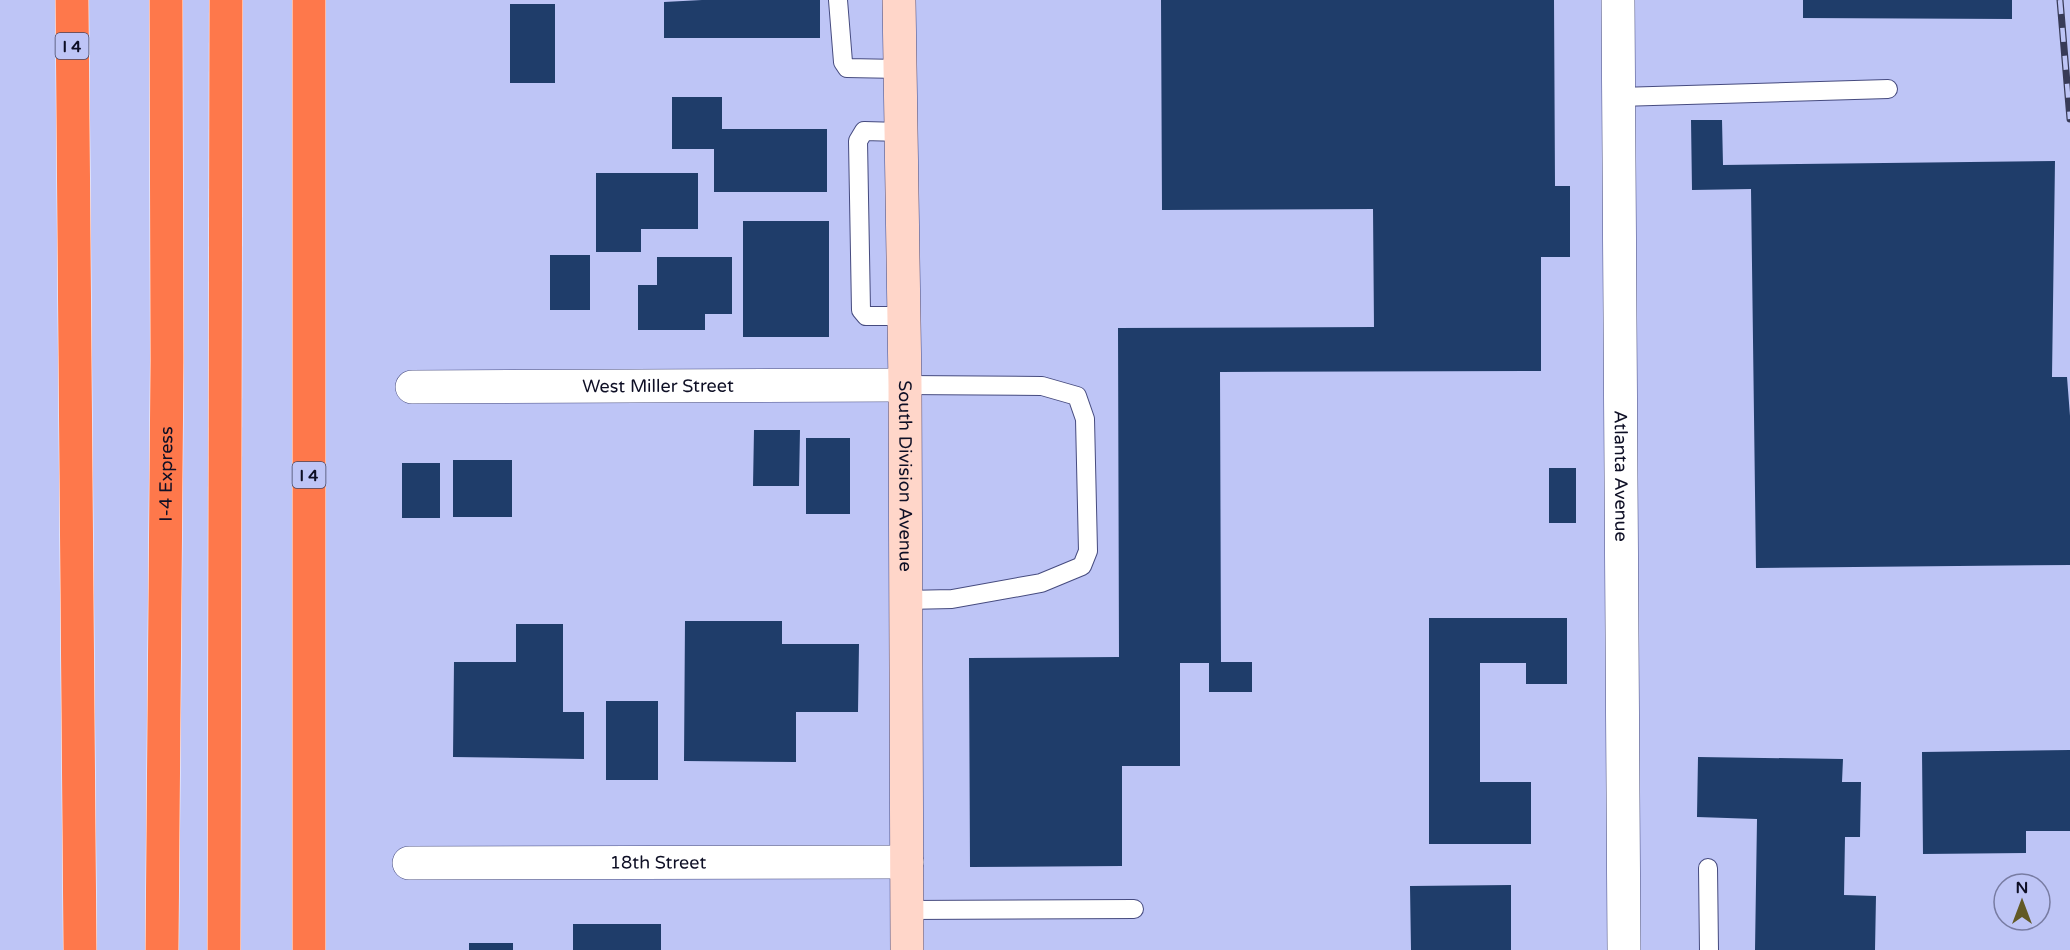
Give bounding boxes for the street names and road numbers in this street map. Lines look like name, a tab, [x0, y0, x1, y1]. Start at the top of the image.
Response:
road number: I 4	[56, 33, 88, 59]
street label: West Miller Street	[582, 375, 734, 397]
street label: South Division Avenue	[894, 380, 917, 572]
street label: Atlanta Avenue	[1610, 410, 1632, 542]
street label: I-4 Express	[155, 426, 177, 522]
road number: I 4	[292, 462, 326, 488]
street label: 18th Street	[610, 851, 706, 874]

